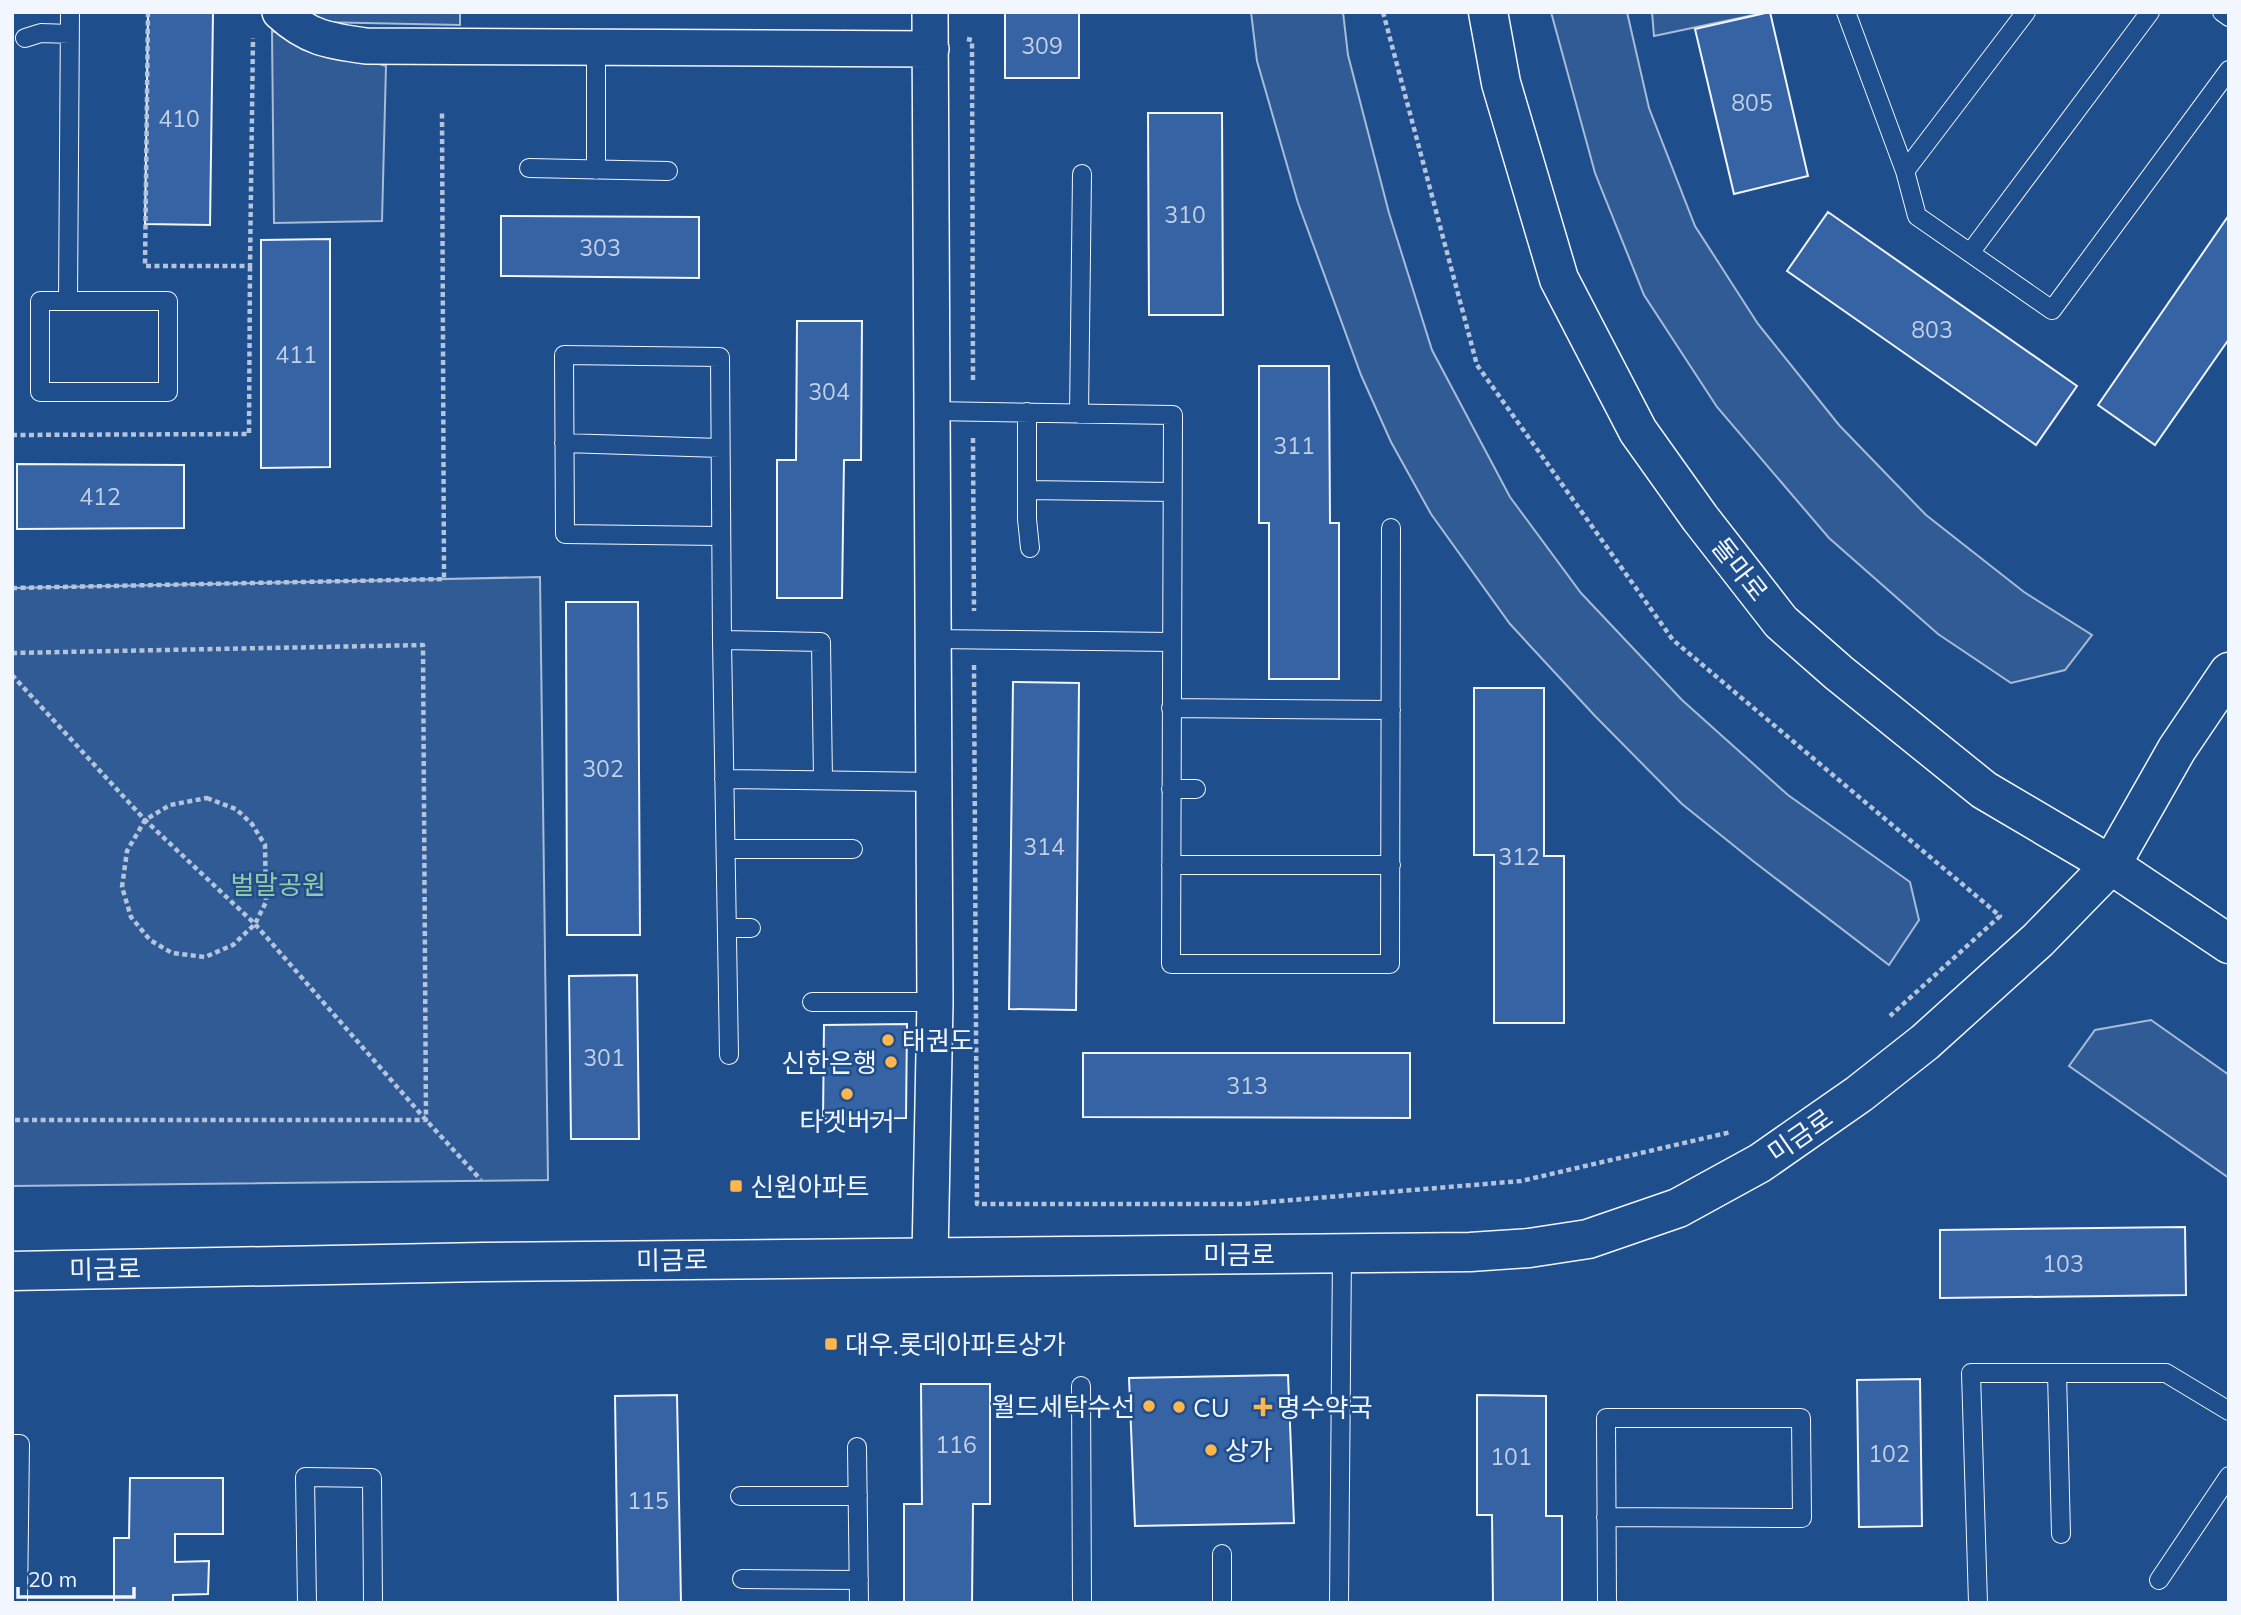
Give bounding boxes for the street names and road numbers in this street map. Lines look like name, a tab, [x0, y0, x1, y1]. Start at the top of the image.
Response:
street label: 돌마로	[1705, 531, 1775, 607]
street label: 미금로	[1761, 1101, 1839, 1169]
street label: 미금로	[1203, 1238, 1275, 1271]
street label: 미금로	[636, 1243, 708, 1277]
street label: 미금로	[69, 1252, 141, 1286]

